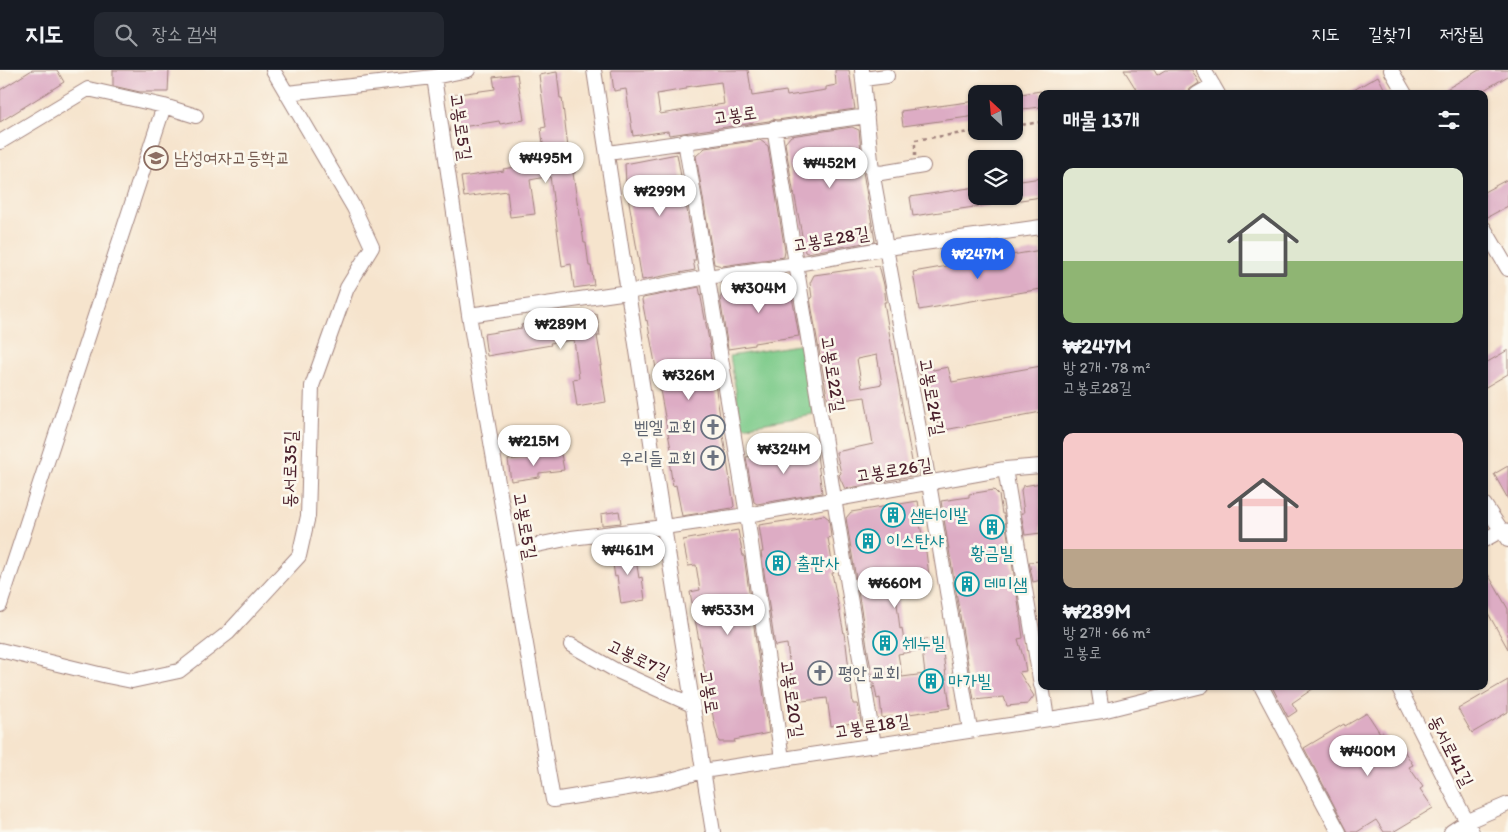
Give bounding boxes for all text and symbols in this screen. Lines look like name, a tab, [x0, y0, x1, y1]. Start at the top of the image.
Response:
search box	[94, 12, 444, 57]
text: 지도	[25, 19, 64, 48]
icon: search	[112, 21, 140, 49]
text: 장소 검색	[152, 22, 217, 45]
text: 지도	[1311, 23, 1340, 45]
text: 길찾기	[1368, 23, 1412, 45]
text: 저장됨	[1440, 23, 1483, 45]
north arrow	[968, 85, 1022, 140]
map controls	[968, 85, 1023, 205]
street label: 고봉로5길	[445, 92, 477, 162]
street label: 고봉로	[712, 101, 758, 129]
icon: filters	[1435, 106, 1463, 134]
text: 매물 13개	[1063, 107, 1140, 132]
pin: ₩495M	[511, 142, 581, 184]
school or university icon: 남성여자고등학교	[143, 145, 169, 171]
pin: ₩452M	[795, 146, 865, 189]
place label: 남성여자고등학교	[174, 147, 290, 169]
text: ₩495M	[520, 148, 572, 167]
button: layers	[968, 150, 1023, 205]
text: ₩452M	[804, 153, 856, 172]
pin: ₩299M	[625, 174, 695, 217]
text: ₩299M	[634, 181, 686, 200]
icon: home	[1218, 200, 1308, 290]
street label: 고봉로28길	[791, 221, 871, 257]
pin: ₩247M	[943, 238, 1013, 280]
text: ₩247M	[952, 244, 1004, 263]
pin: ₩304M	[724, 272, 794, 314]
text: ₩304M	[732, 278, 786, 297]
pin: ₩289M	[526, 308, 596, 350]
text: ₩289M	[535, 314, 587, 333]
text: ₩247M	[1063, 333, 1132, 358]
street label: 고봉로22길	[816, 334, 850, 414]
street label: 고봉로24길	[914, 357, 950, 438]
pin: ₩326M	[654, 358, 724, 401]
text: 방 2개 · 78 m²	[1063, 358, 1151, 377]
text: ₩326M	[663, 365, 715, 384]
text: 고봉로28길	[1063, 378, 1132, 397]
church icon: 벧엘 교회	[700, 414, 726, 440]
place label: 벧엘 교회	[634, 416, 696, 438]
pin: ₩215M	[499, 424, 569, 467]
street label: 동서로35길	[278, 430, 302, 508]
text: ₩215M	[509, 431, 559, 450]
pin: ₩324M	[749, 432, 819, 475]
text: ₩324M	[757, 439, 811, 458]
church icon: 우리들 교회	[700, 445, 726, 471]
place label: 우리들 교회	[620, 447, 696, 469]
street label: 고봉로26길	[854, 453, 934, 487]
icon: home	[1218, 465, 1308, 555]
street label: 고봉로5길	[508, 491, 542, 562]
building icon: 샘터이발	[880, 502, 906, 528]
place label: 샘터이발	[910, 504, 968, 526]
building icon: 황금빌	[979, 514, 1005, 540]
building icon: 이스탄샤	[855, 528, 881, 554]
place label: 이스탄샤	[886, 530, 944, 552]
pin: ₩461M	[593, 534, 663, 576]
text: ₩461M	[602, 540, 654, 559]
place label: 황금빌	[970, 542, 1014, 564]
building icon: 출판사	[765, 550, 791, 576]
place label: 출판사	[796, 552, 840, 574]
pin: ₩660M	[860, 566, 930, 609]
building icon: 데미샘	[954, 571, 980, 597]
text: ₩660M	[868, 573, 922, 592]
place label: 데미샘	[984, 573, 1027, 595]
pin: ₩533M	[693, 594, 763, 636]
text: ₩289M	[1063, 598, 1131, 623]
text: ₩533M	[702, 600, 754, 619]
text: 방 2개 · 66 m²	[1063, 623, 1151, 642]
building icon: 쉐누빌	[872, 630, 898, 656]
place label: 쉐누빌	[902, 632, 946, 654]
street label: 고봉로7길	[604, 634, 674, 684]
text: 고봉로	[1063, 643, 1102, 662]
street label: 고봉로20길	[776, 659, 808, 740]
church icon: 평안 교회	[807, 660, 833, 686]
place label: 평안 교회	[838, 662, 900, 684]
building icon: 마가빌	[918, 668, 944, 694]
street label: 고봉로	[695, 669, 723, 715]
place label: 마가빌	[948, 670, 992, 692]
street label: 고봉로18길	[833, 709, 912, 743]
street label: 동서로41길	[1424, 712, 1479, 791]
pin: ₩400M	[1333, 734, 1403, 777]
text: ₩400M	[1340, 741, 1396, 760]

